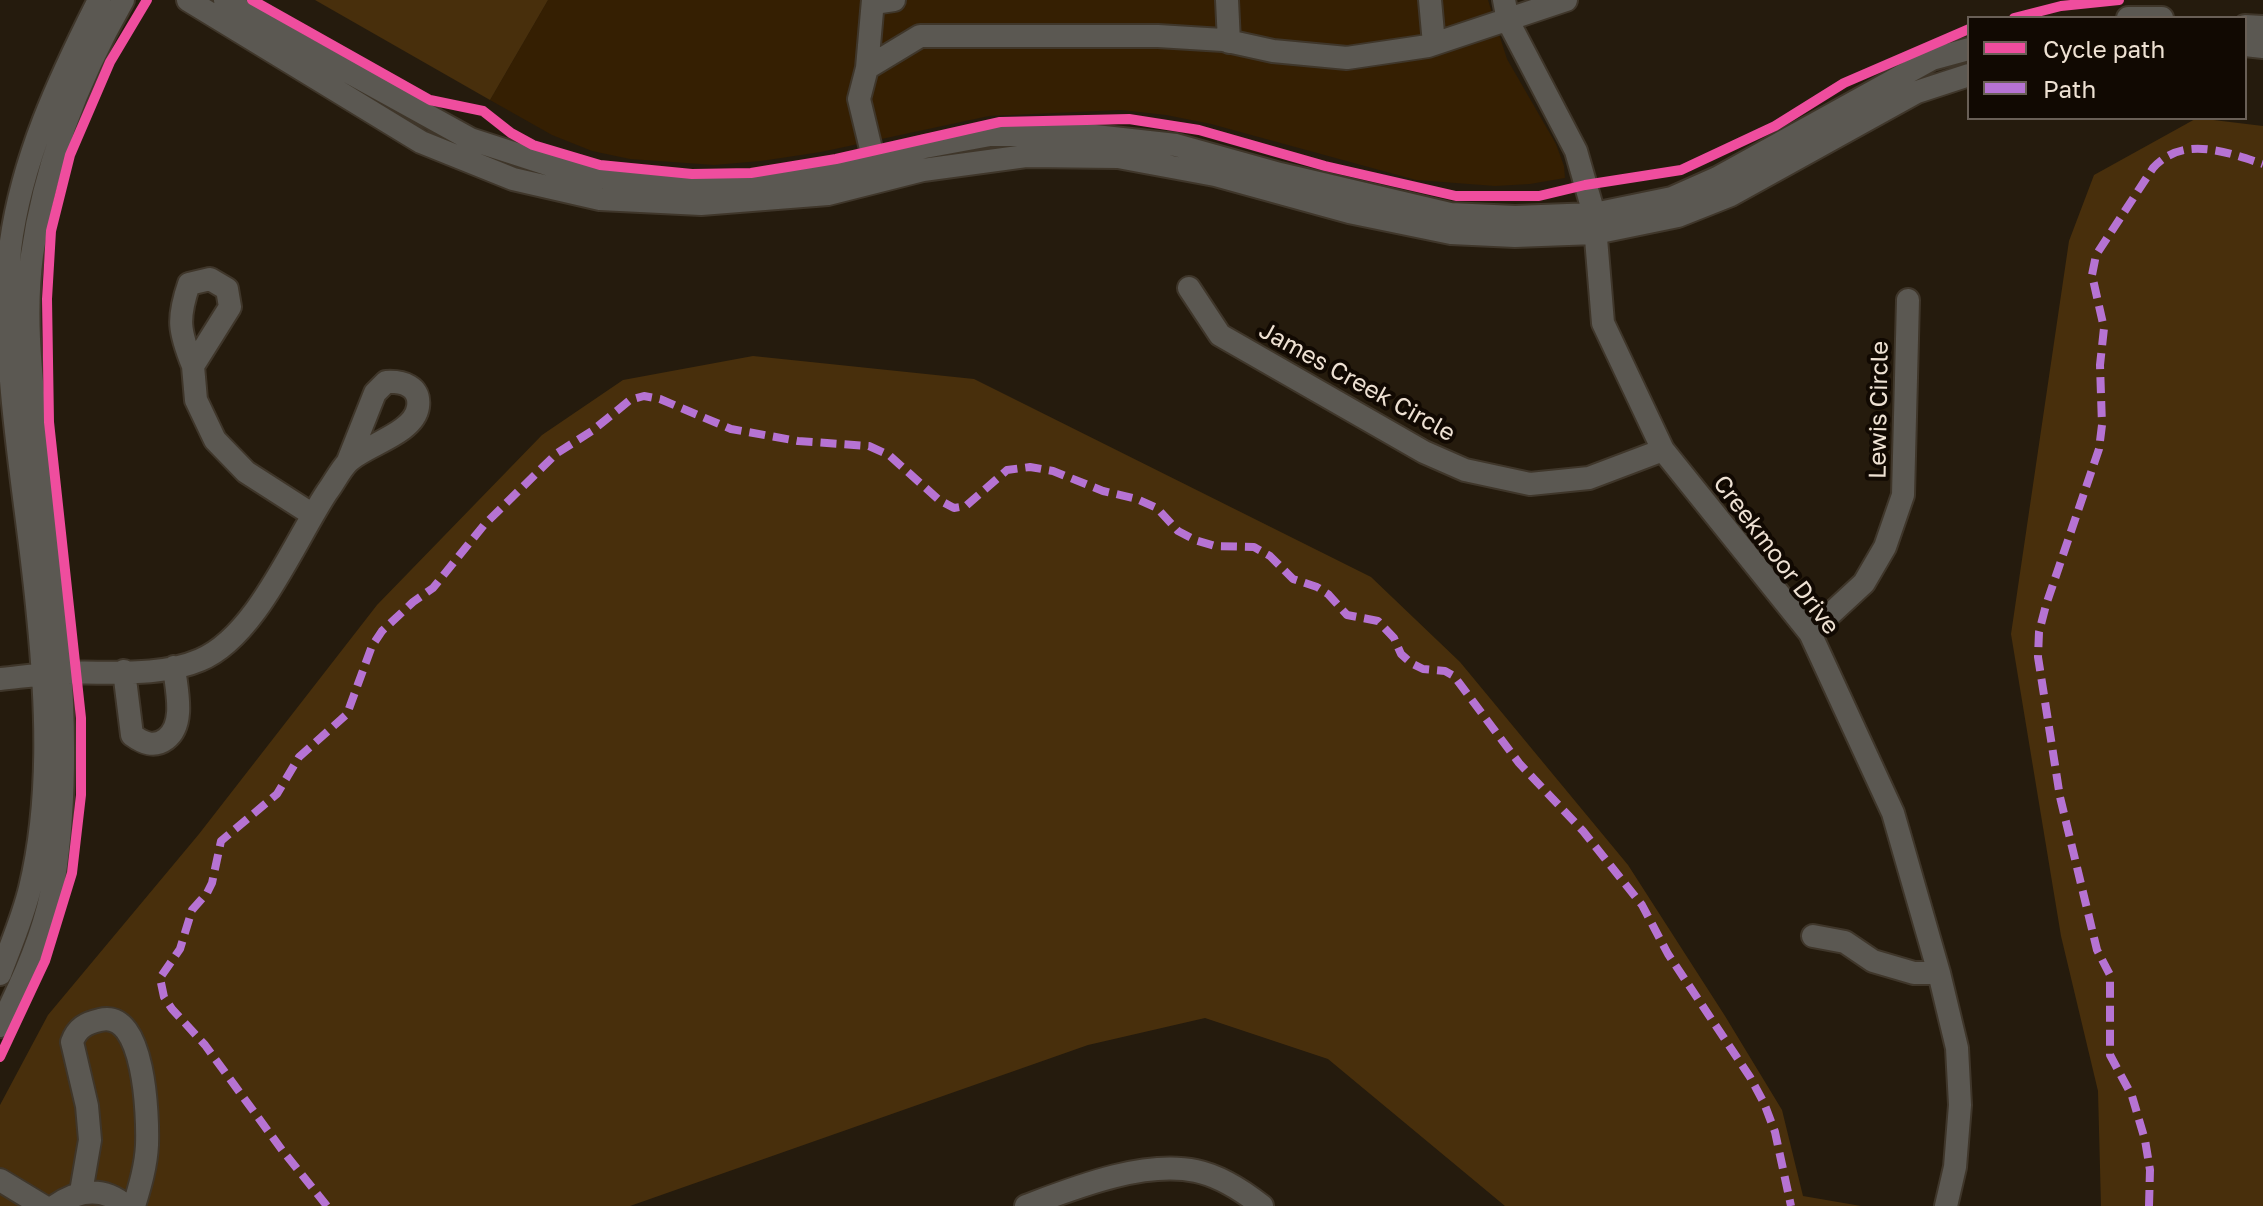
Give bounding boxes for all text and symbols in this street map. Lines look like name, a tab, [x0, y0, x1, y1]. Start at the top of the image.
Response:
legend	[1967, 16, 2247, 120]
text: Cycle path	[2043, 34, 2165, 63]
text: Path	[2043, 74, 2096, 103]
street label: James Creek Circle	[1254, 316, 1460, 448]
street label: Lewis Circle	[1863, 341, 1895, 479]
street label: Creekmoor Drive	[1707, 470, 1845, 640]

